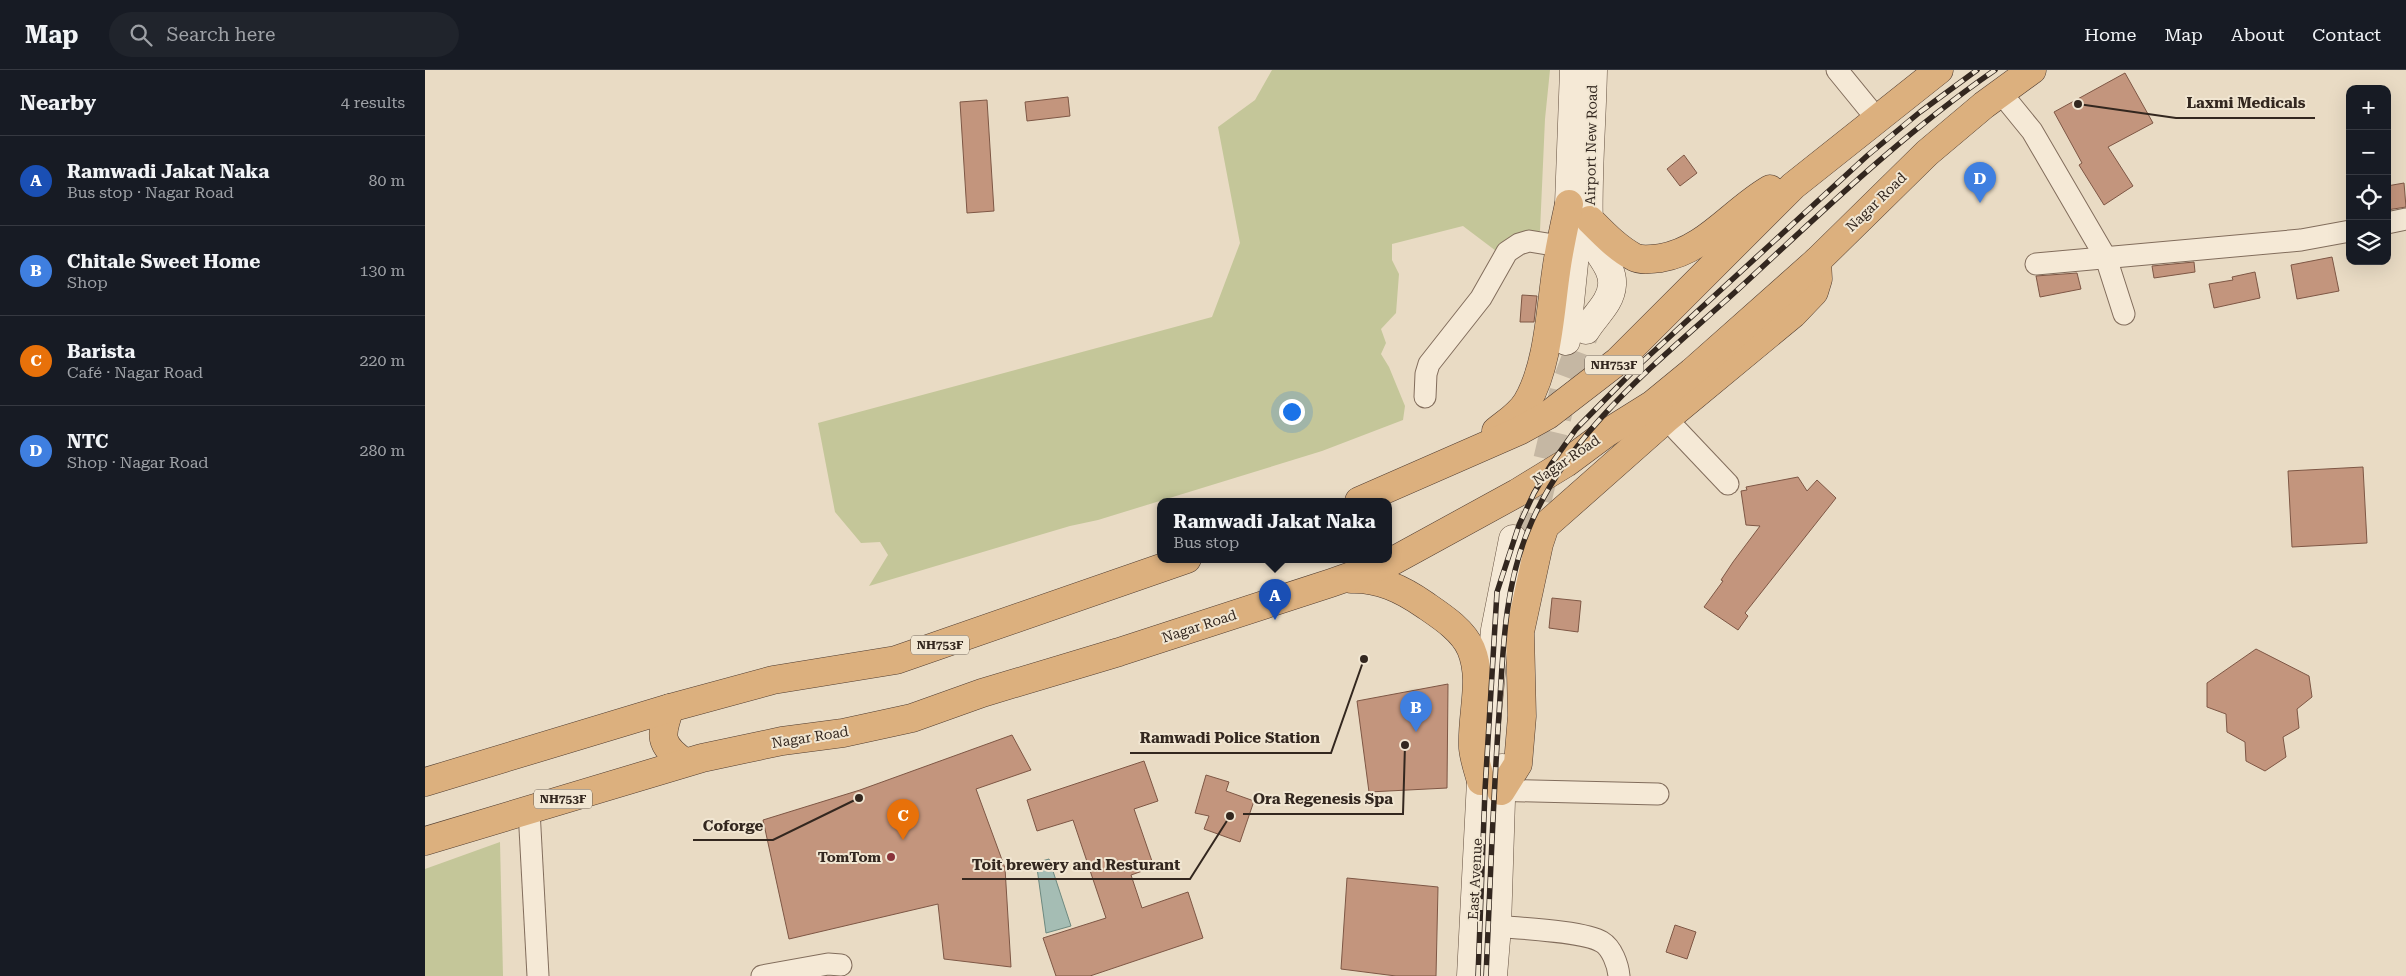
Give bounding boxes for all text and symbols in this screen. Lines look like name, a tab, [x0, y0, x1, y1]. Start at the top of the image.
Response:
search box	[109, 12, 459, 57]
text: Map	[25, 21, 79, 49]
icon: search	[127, 21, 155, 49]
text: Search here	[167, 23, 275, 46]
text: Home	[2084, 24, 2136, 45]
text: Map	[2164, 24, 2203, 45]
text: About	[2231, 24, 2284, 45]
text: Contact	[2312, 24, 2381, 45]
street label: Airport New Road	[1582, 85, 1600, 205]
map controls	[2346, 85, 2391, 265]
button: +	[2346, 85, 2391, 130]
callout: Laxmi Medicals	[2176, 88, 2315, 118]
text: Nearby	[20, 91, 96, 115]
text: 4 results	[341, 93, 405, 112]
text: Laxmi Medicals	[2186, 94, 2306, 112]
button: −	[2346, 130, 2391, 175]
text: Ramwadi Jakat Naka	[67, 160, 269, 183]
pin: D	[1964, 162, 1996, 203]
street label: Nagar Road	[1843, 169, 1909, 235]
text: A	[30, 171, 42, 190]
text: 80 m	[368, 171, 405, 190]
button: locate	[2346, 175, 2391, 220]
text: Bus stop · Nagar Road	[67, 183, 234, 202]
button: layers	[2346, 220, 2391, 265]
text: Chitale Sweet Home	[67, 250, 260, 273]
text: B	[30, 261, 42, 280]
text: 130 m	[359, 261, 405, 280]
text: Shop	[67, 273, 108, 292]
text: Barista	[67, 340, 135, 363]
text: C	[30, 351, 42, 370]
text: 220 m	[359, 351, 405, 370]
road number: NH753F	[1585, 356, 1643, 374]
text: Café · Nagar Road	[67, 363, 203, 382]
your location	[1279, 399, 1305, 425]
text: NTC	[67, 430, 108, 453]
street label: Nagar Road	[1529, 432, 1603, 488]
text: D	[30, 441, 42, 460]
text: 280 m	[359, 441, 405, 460]
text: Shop · Nagar Road	[67, 453, 208, 472]
popup	[1157, 498, 1392, 563]
text: Ramwadi Jakat Naka	[1173, 510, 1376, 533]
text: Bus stop	[1173, 533, 1239, 552]
pin: A	[1259, 579, 1291, 620]
street label: Nagar Road	[1160, 606, 1238, 646]
road number: NH753F	[911, 636, 969, 654]
pin: B	[1400, 691, 1432, 732]
street label: Nagar Road	[770, 723, 850, 751]
callout: Ramwadi Police Station	[1130, 723, 1331, 753]
text: Ramwadi Police Station	[1140, 729, 1320, 747]
callout: Ora Regenesis Spa	[1243, 784, 1403, 814]
road number: NH753F	[534, 790, 592, 809]
text: Ora Regenesis Spa	[1253, 790, 1393, 808]
pin: C	[887, 799, 919, 840]
callout: Coforge	[693, 810, 773, 840]
text: Coforge	[703, 817, 763, 835]
street label: East Avenue	[1465, 837, 1485, 920]
place label: TomTom	[818, 849, 881, 865]
callout: Toit brewery and Resturant	[962, 849, 1190, 879]
marker: TomTom	[885, 851, 897, 863]
text: Toit brewery and Resturant	[972, 856, 1180, 874]

